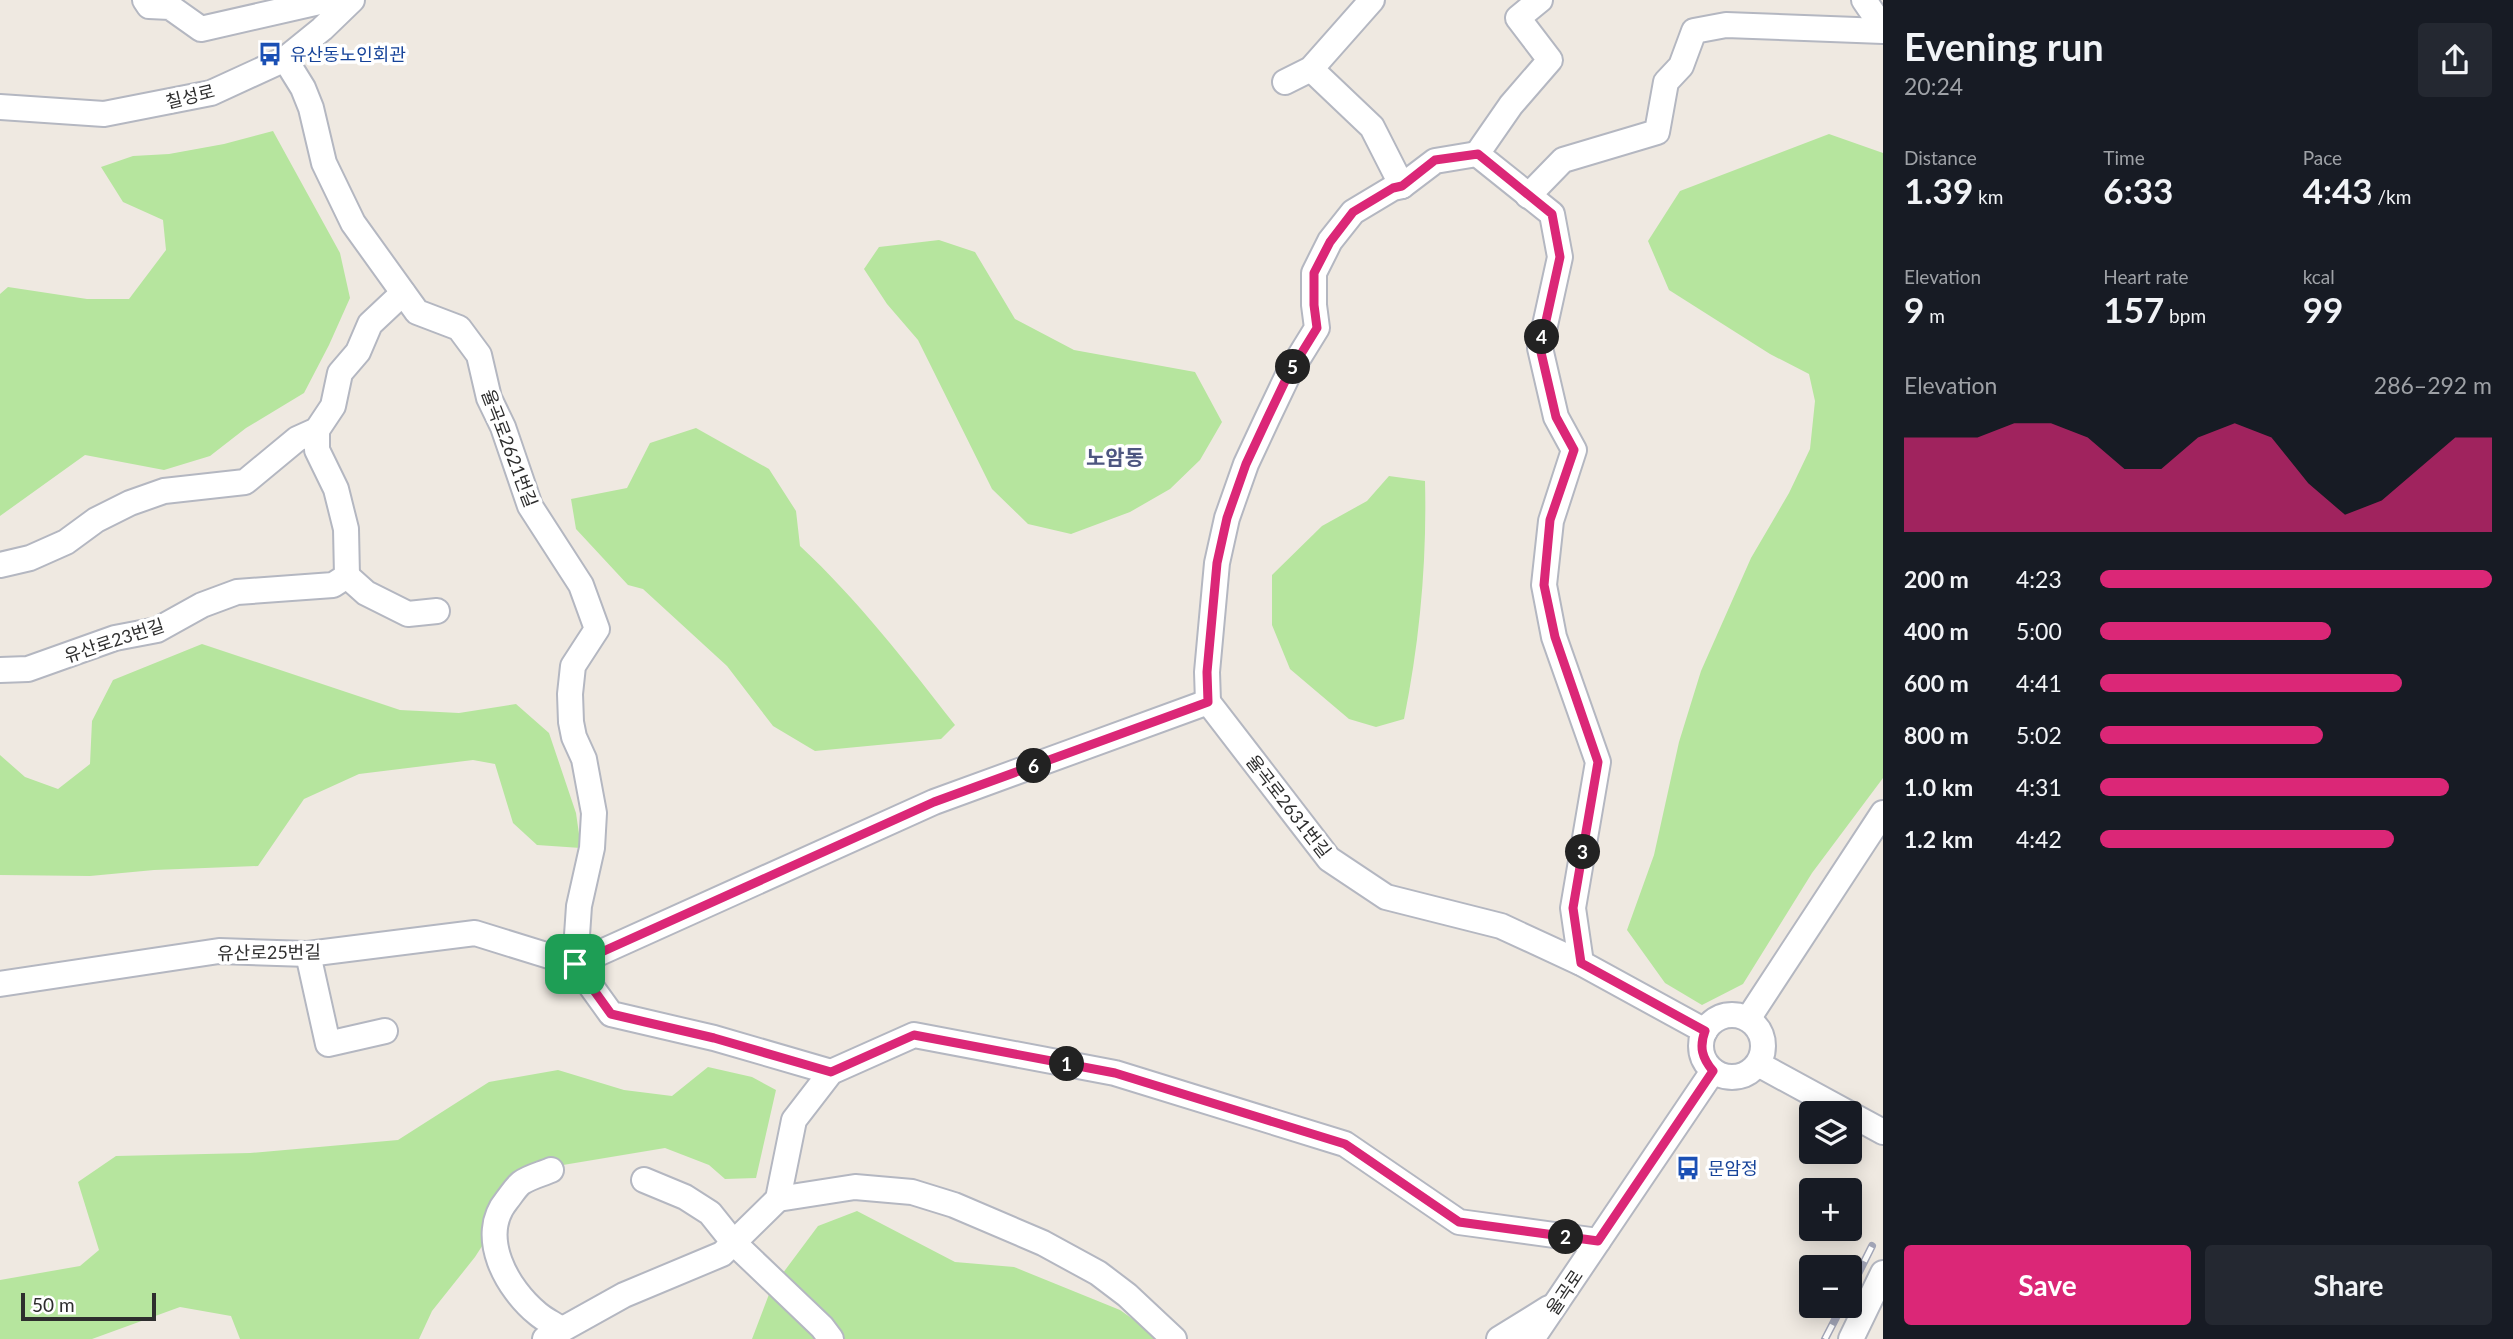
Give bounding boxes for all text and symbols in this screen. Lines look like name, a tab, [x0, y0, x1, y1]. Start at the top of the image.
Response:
text: Evening run	[1904, 23, 2104, 69]
button: share	[2418, 23, 2492, 97]
bus stop icon: 유산동노인회관	[256, 40, 284, 68]
place label: 유산동노인회관	[290, 43, 406, 65]
text: 20:24	[1904, 72, 1963, 100]
street label: 칠성로	[163, 79, 217, 113]
text: Distance	[1904, 146, 1977, 169]
text: Time	[2103, 146, 2145, 169]
text: Pace	[2303, 146, 2342, 169]
text: 1.39	[1904, 169, 1973, 211]
text: 6:33	[2103, 169, 2173, 211]
text: 4:43	[2303, 169, 2373, 211]
text: km	[1973, 185, 2003, 208]
text: /km	[2373, 185, 2411, 208]
text: Elevation	[1904, 265, 1981, 288]
text: Heart rate	[2103, 265, 2189, 288]
text: kcal	[2303, 265, 2335, 288]
text: 9	[1904, 288, 1924, 330]
text: 157	[2103, 288, 2164, 330]
text: 99	[2303, 288, 2343, 330]
text: m	[1924, 304, 1945, 327]
text: bpm	[2164, 304, 2206, 327]
pin: 4	[1524, 320, 1560, 354]
text: 4	[1536, 325, 1547, 348]
pin: 5	[1276, 350, 1310, 384]
text: 5	[1287, 355, 1298, 378]
text: Elevation	[1904, 371, 1997, 399]
text: 286–292 m	[2374, 371, 2492, 399]
street label: 율곡로2621번길	[477, 386, 543, 510]
district label: 노암동	[1086, 444, 1144, 469]
text: 200 m	[1904, 565, 1969, 593]
text: 4:23	[2016, 565, 2062, 593]
street label: 유산로23번길	[61, 614, 167, 666]
text: 400 m	[1904, 617, 1969, 645]
text: 5:00	[2016, 617, 2062, 645]
text: 600 m	[1904, 669, 1969, 697]
text: 4:41	[2016, 669, 2062, 697]
text: 800 m	[1904, 721, 1969, 749]
text: 5:02	[2016, 721, 2062, 749]
pin: 6	[1016, 748, 1052, 784]
street label: 율곡로2631번길	[1242, 750, 1336, 862]
text: 6	[1028, 754, 1039, 777]
text: 1.0 km	[1904, 773, 1973, 801]
text: 4:31	[2016, 773, 2062, 801]
text: 1.2 km	[1904, 825, 1973, 853]
text: 4:42	[2016, 825, 2062, 853]
pin: 3	[1566, 834, 1600, 870]
text: 3	[1577, 840, 1588, 863]
pin	[545, 934, 605, 994]
street label: 유산로25번길	[217, 940, 321, 964]
icon: arrive	[556, 945, 594, 983]
pin: 1	[1050, 1046, 1084, 1082]
text: 1	[1061, 1052, 1072, 1075]
map controls	[1799, 1101, 1862, 1318]
button: layers	[1799, 1101, 1862, 1164]
bus stop icon: 문암정	[1674, 1154, 1702, 1182]
place label: 문암정	[1708, 1157, 1758, 1179]
button: +	[1799, 1178, 1862, 1241]
pin: 2	[1548, 1220, 1584, 1254]
text: 2	[1560, 1225, 1571, 1248]
button: Save	[1904, 1245, 2191, 1325]
button: Share	[2205, 1245, 2492, 1325]
button: −	[1799, 1255, 1862, 1318]
street label: 율곡로	[1541, 1265, 1587, 1319]
scale bar	[21, 1290, 156, 1322]
text: 50 m	[32, 1293, 75, 1316]

